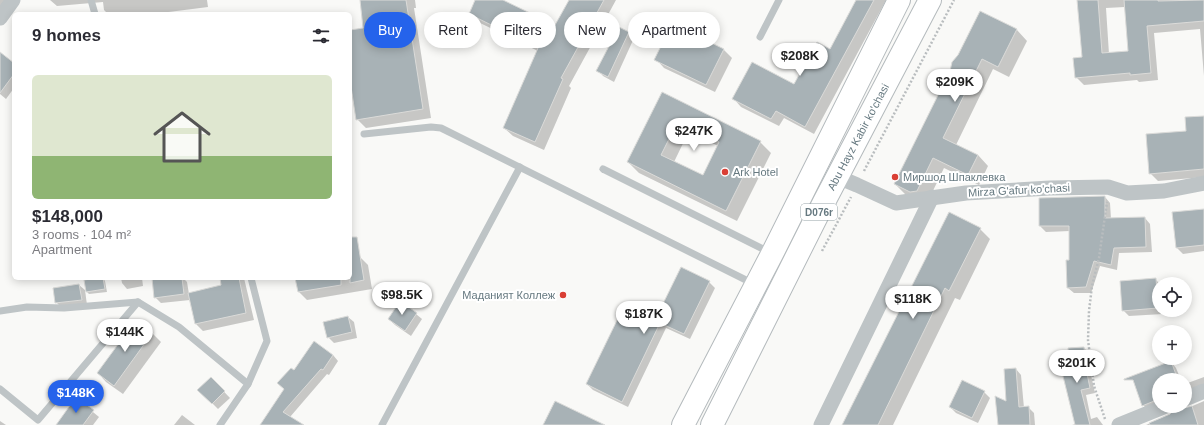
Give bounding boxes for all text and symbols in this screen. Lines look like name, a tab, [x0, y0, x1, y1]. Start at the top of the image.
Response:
chip: Buy	[364, 12, 416, 48]
chip: Rent	[424, 12, 482, 48]
chip: Filters	[490, 12, 556, 48]
chip: New	[564, 12, 620, 48]
chip: Apartment	[628, 12, 720, 48]
icon: filters	[310, 25, 332, 47]
text: 9 homes	[32, 26, 101, 45]
pin: $208K	[772, 43, 828, 77]
text: $208K	[781, 48, 819, 63]
pin: $209K	[927, 69, 983, 103]
text: $209K	[936, 74, 974, 89]
street label: Abu Hayz Kabir ko'chasi	[825, 82, 891, 192]
icon: home	[146, 101, 218, 173]
pin: $247K	[666, 118, 722, 152]
text: $247K	[675, 123, 713, 138]
place label: Ark Hotel	[733, 166, 778, 178]
marker: Ark Hotel	[720, 167, 730, 177]
place label: Миршод Шпаклевка	[903, 171, 1006, 183]
marker: Миршод Шпаклевка	[890, 172, 900, 182]
street label: Mirza G'afur ko'chasi	[968, 181, 1070, 199]
road number: D076r	[801, 204, 837, 220]
text: $148,000	[32, 207, 103, 226]
text: 3 rooms · 104 m²	[32, 227, 131, 242]
text: Apartment	[32, 242, 92, 257]
map controls	[1152, 277, 1192, 413]
button: locate	[1152, 277, 1192, 317]
pin: $98.5K	[369, 282, 435, 316]
pin: $118K	[885, 286, 941, 320]
text: $98.5K	[381, 287, 423, 302]
place label: Маданият Коллеж	[462, 289, 556, 301]
marker: Маданият Коллеж	[558, 290, 568, 300]
text: $118K	[894, 291, 932, 306]
pin: $187K	[616, 301, 672, 335]
text: $187K	[625, 306, 663, 321]
pin: $144K	[97, 319, 153, 353]
text: $144K	[106, 324, 144, 339]
button: +	[1152, 325, 1192, 365]
pin: $201K	[1049, 350, 1105, 384]
text: $201K	[1058, 355, 1096, 370]
button: −	[1152, 373, 1192, 413]
pin: $148K	[48, 380, 104, 414]
text: $148K	[57, 385, 95, 400]

